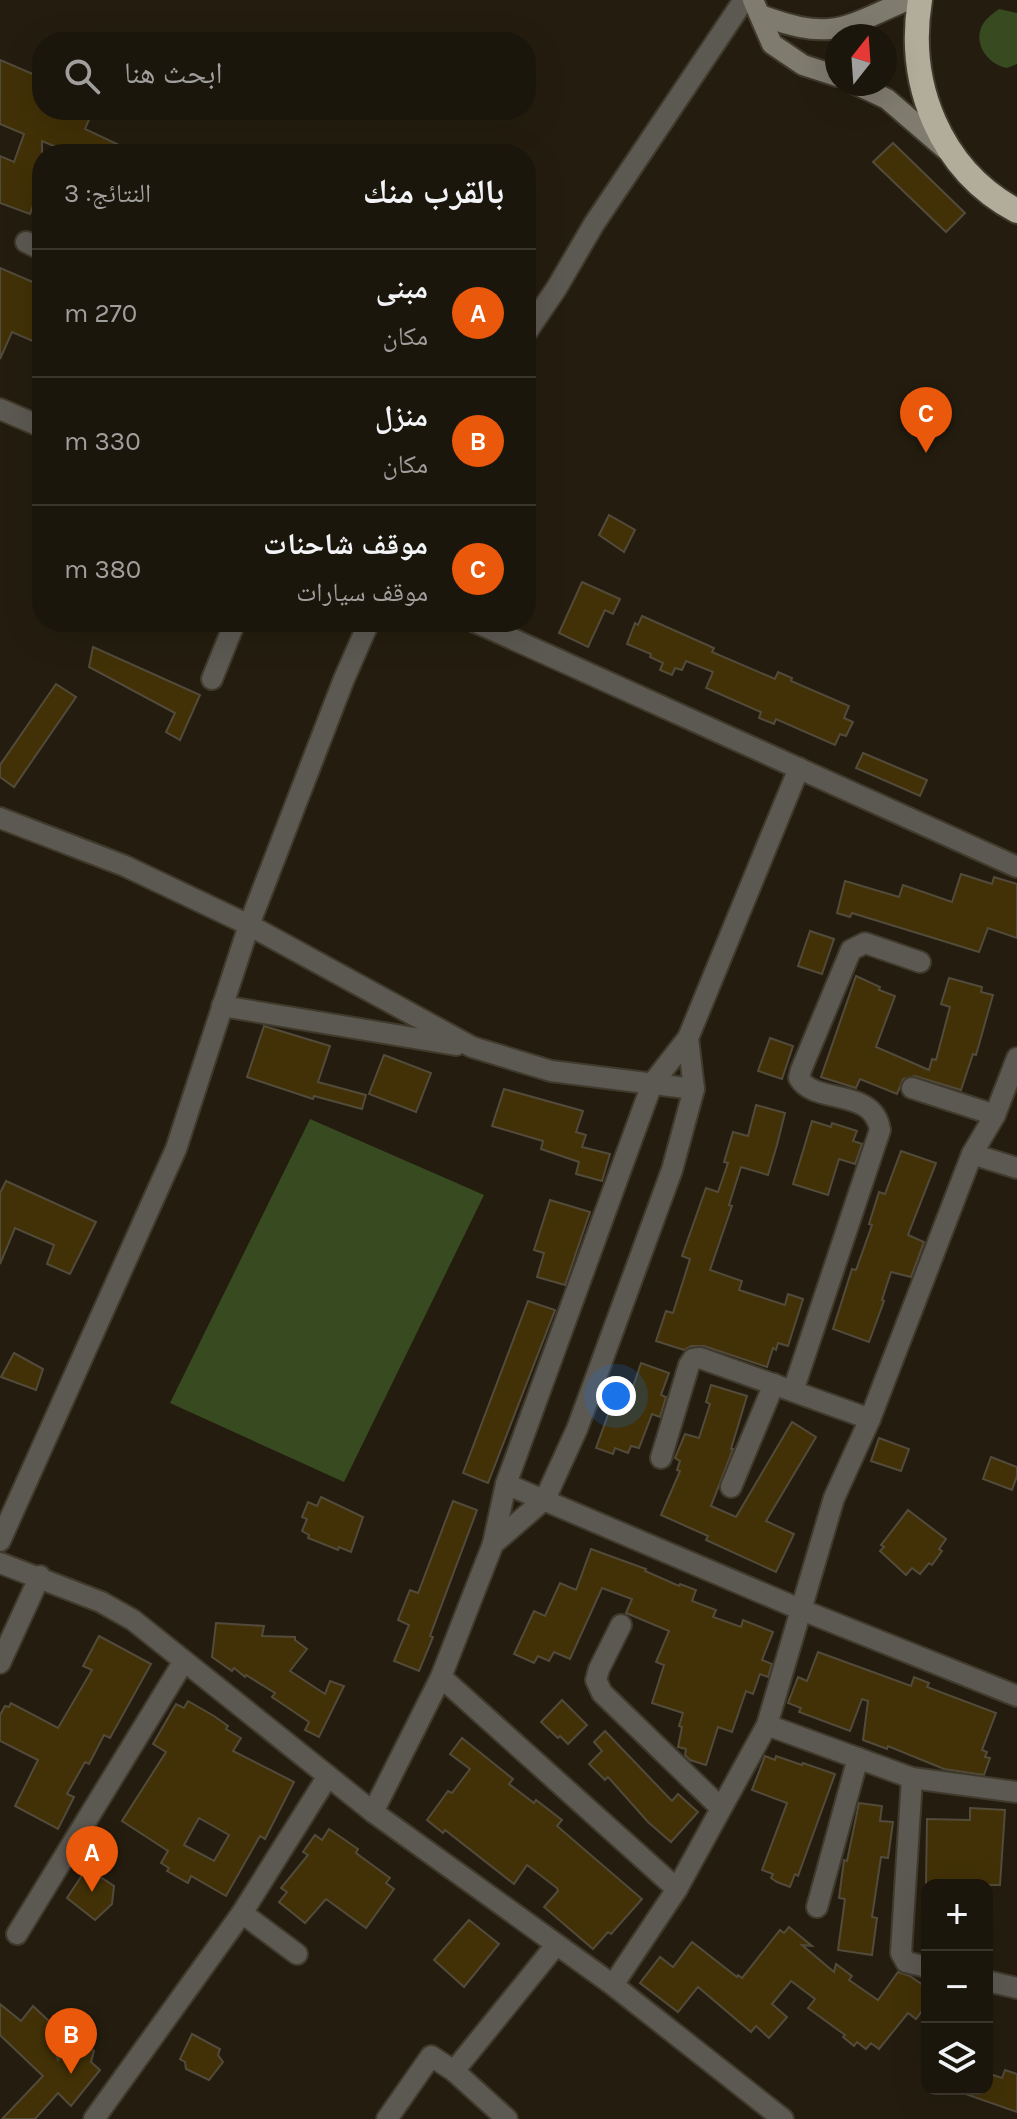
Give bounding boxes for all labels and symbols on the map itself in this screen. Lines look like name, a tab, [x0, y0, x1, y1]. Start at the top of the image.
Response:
north arrow	[825, 24, 897, 96]
pin: C	[900, 387, 952, 453]
your location	[596, 1376, 636, 1416]
pin: A	[66, 1826, 118, 1892]
pin: B	[45, 2008, 97, 2074]

